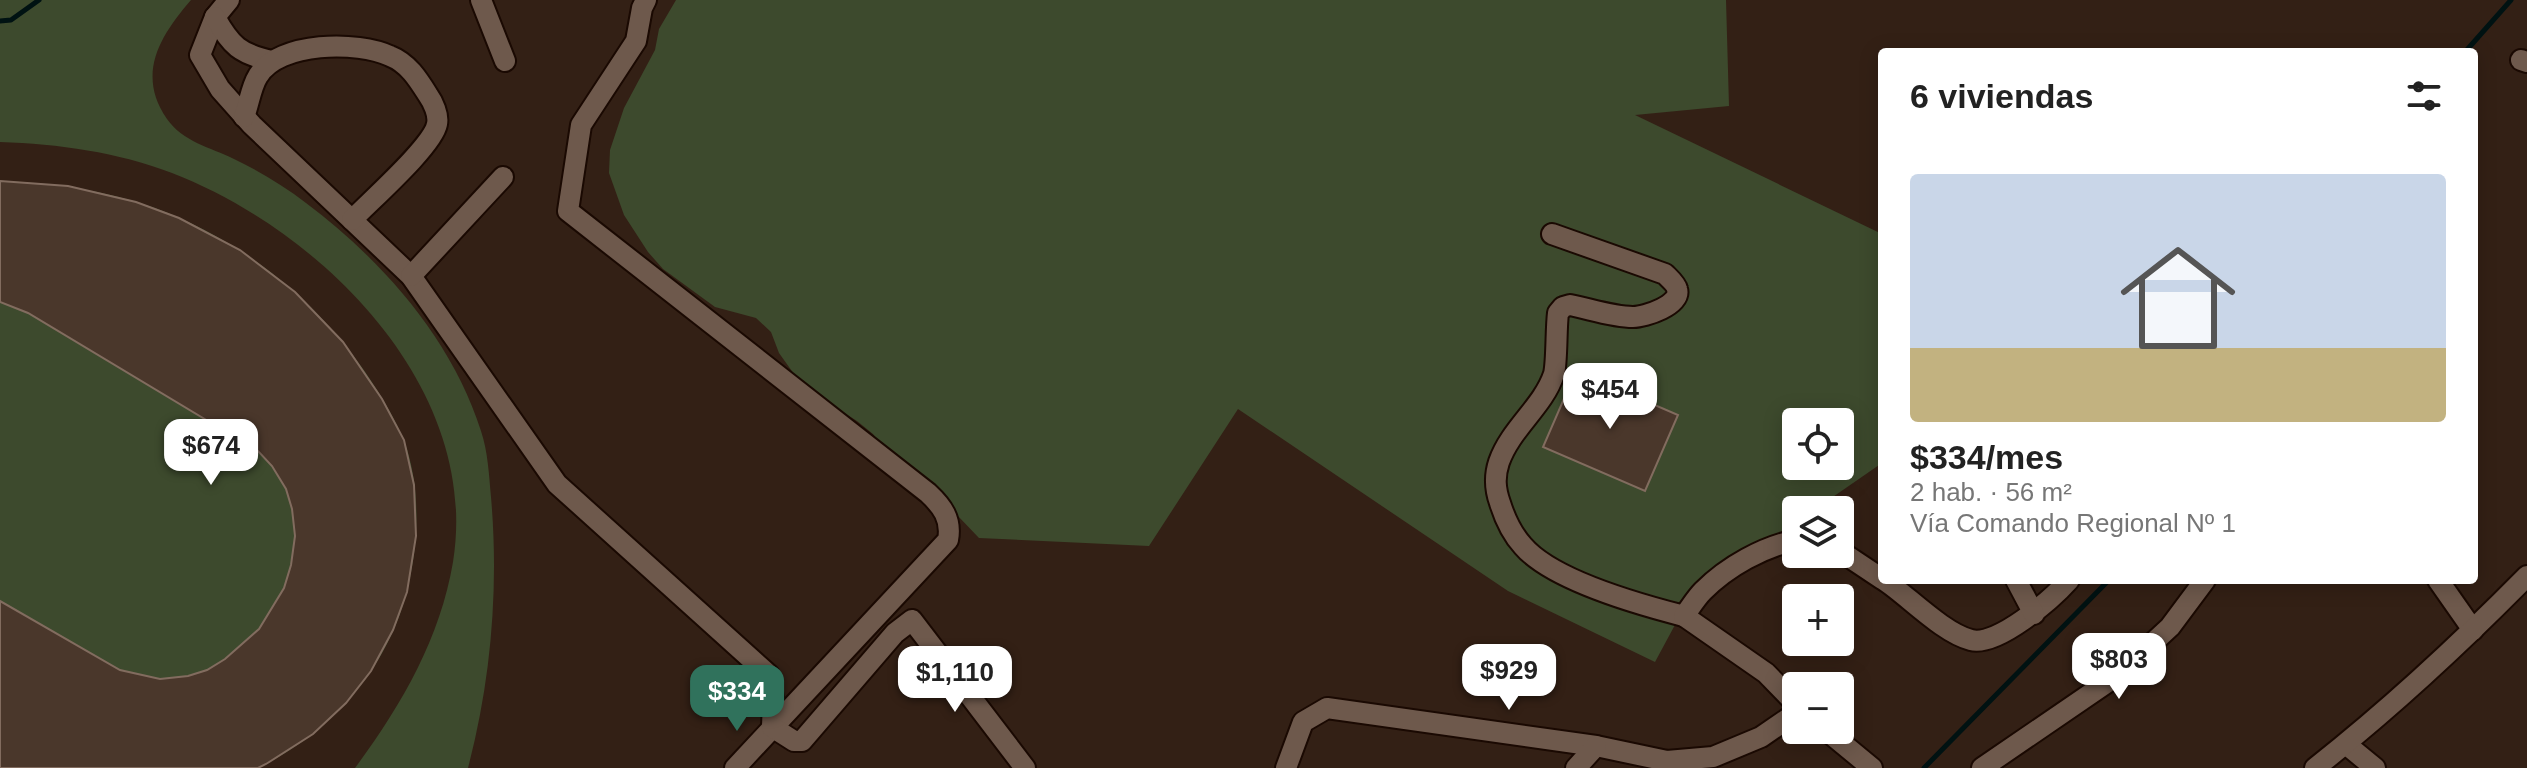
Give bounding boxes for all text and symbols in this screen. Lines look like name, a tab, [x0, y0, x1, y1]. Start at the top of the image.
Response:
icon: filters	[2402, 74, 2446, 118]
text: 6 viviendas	[1910, 77, 2093, 115]
icon: home	[2106, 226, 2250, 370]
pin: $454	[1563, 363, 1657, 431]
text: $454	[1581, 374, 1639, 404]
map controls	[1782, 408, 1854, 744]
button: locate	[1782, 408, 1854, 480]
pin: $674	[164, 419, 258, 487]
text: $674	[182, 430, 240, 460]
text: $334/mes	[1910, 438, 2063, 476]
text: 2 hab. · 56 m²	[1910, 477, 2072, 507]
button: layers	[1782, 496, 1854, 568]
text: Vía Comando Regional Nº 1	[1910, 508, 2236, 538]
button: +	[1782, 584, 1854, 656]
pin: $803	[2072, 633, 2166, 701]
pin: $929	[1462, 644, 1556, 712]
text: $803	[2090, 644, 2148, 674]
pin: $1,110	[890, 646, 1020, 714]
text: $929	[1480, 655, 1538, 685]
text: $1,110	[916, 657, 994, 687]
pin: $334	[690, 665, 784, 733]
button: −	[1782, 672, 1854, 744]
text: $334	[708, 676, 766, 706]

